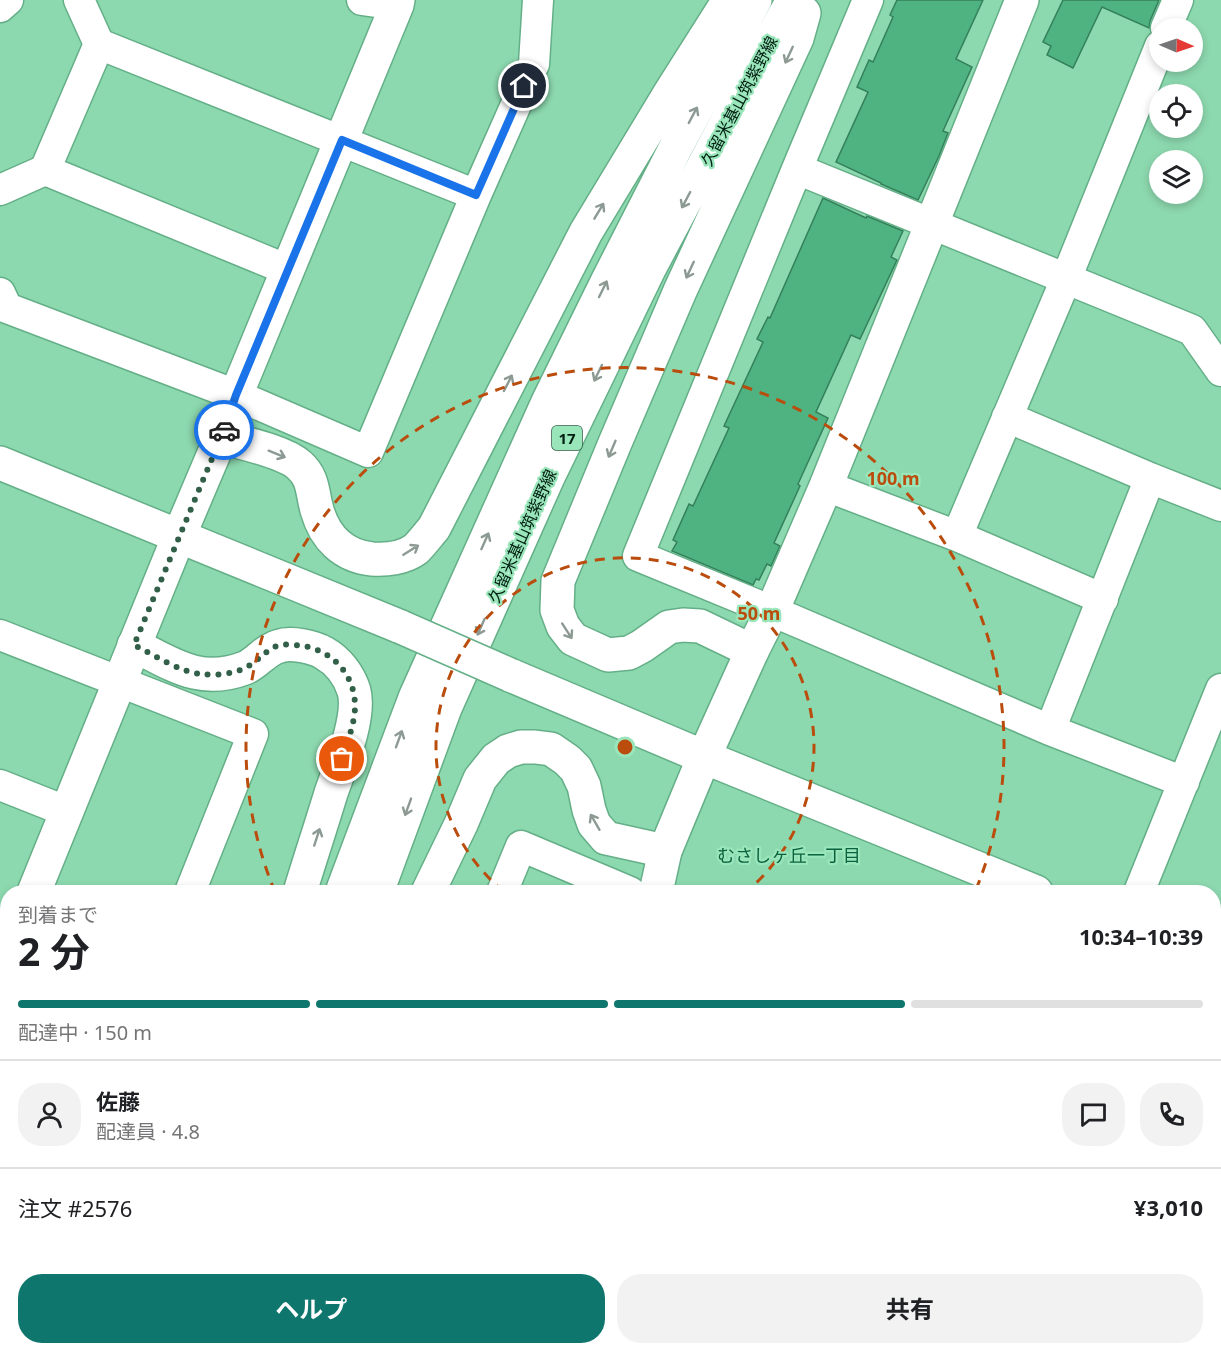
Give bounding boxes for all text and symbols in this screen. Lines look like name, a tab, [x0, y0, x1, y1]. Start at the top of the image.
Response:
north arrow	[1149, 18, 1203, 72]
map controls	[1149, 18, 1203, 204]
street label: 久留米基山筑紫野線	[695, 32, 783, 170]
one-way arrow	[783, 46, 794, 64]
pin	[498, 60, 549, 111]
icon: home	[507, 69, 540, 102]
button: locate	[1149, 84, 1203, 138]
one-way arrow	[687, 107, 699, 124]
button: layers	[1149, 150, 1203, 204]
one-way arrow	[680, 190, 691, 208]
one-way arrow	[593, 203, 605, 220]
one-way arrow	[683, 261, 695, 279]
one-way arrow	[598, 280, 610, 298]
one-way arrow	[592, 364, 603, 382]
one-way arrow	[503, 375, 514, 393]
courier	[194, 400, 254, 460]
icon: car	[208, 414, 241, 447]
road number: 17	[552, 426, 582, 450]
one-way arrow	[606, 439, 617, 458]
one-way arrow	[267, 449, 285, 460]
street label: 久留米基山筑紫野線	[483, 466, 561, 606]
text: 100 m	[866, 466, 920, 490]
one-way arrow	[480, 533, 491, 551]
one-way arrow	[402, 544, 419, 556]
text: 50 m	[738, 601, 780, 625]
one-way arrow	[475, 617, 486, 635]
one-way arrow	[561, 622, 573, 638]
one-way arrow	[395, 731, 406, 749]
pin	[316, 733, 367, 784]
centre of rings	[615, 737, 635, 757]
icon: bag	[325, 742, 358, 775]
one-way arrow	[402, 798, 413, 816]
one-way arrow	[589, 814, 601, 831]
one-way arrow	[313, 828, 324, 847]
district label: むさしヶ丘一丁目	[717, 843, 861, 867]
text: 到着まで	[18, 901, 98, 928]
text: 10:34–10:39	[1079, 921, 1203, 951]
text: 2 分	[18, 924, 89, 977]
text: 配達中 · 150 m	[18, 1019, 152, 1046]
button: person	[18, 1083, 81, 1146]
button: chat	[1062, 1083, 1125, 1146]
button: phone	[1140, 1083, 1203, 1146]
text: 佐藤	[96, 1086, 140, 1116]
text: 配達員 · 4.8	[96, 1118, 200, 1145]
text: ¥3,010	[1134, 1192, 1203, 1222]
text: 注文 #2576	[18, 1193, 132, 1223]
button: ヘルプ	[18, 1274, 605, 1343]
button: 共有	[617, 1274, 1203, 1343]

